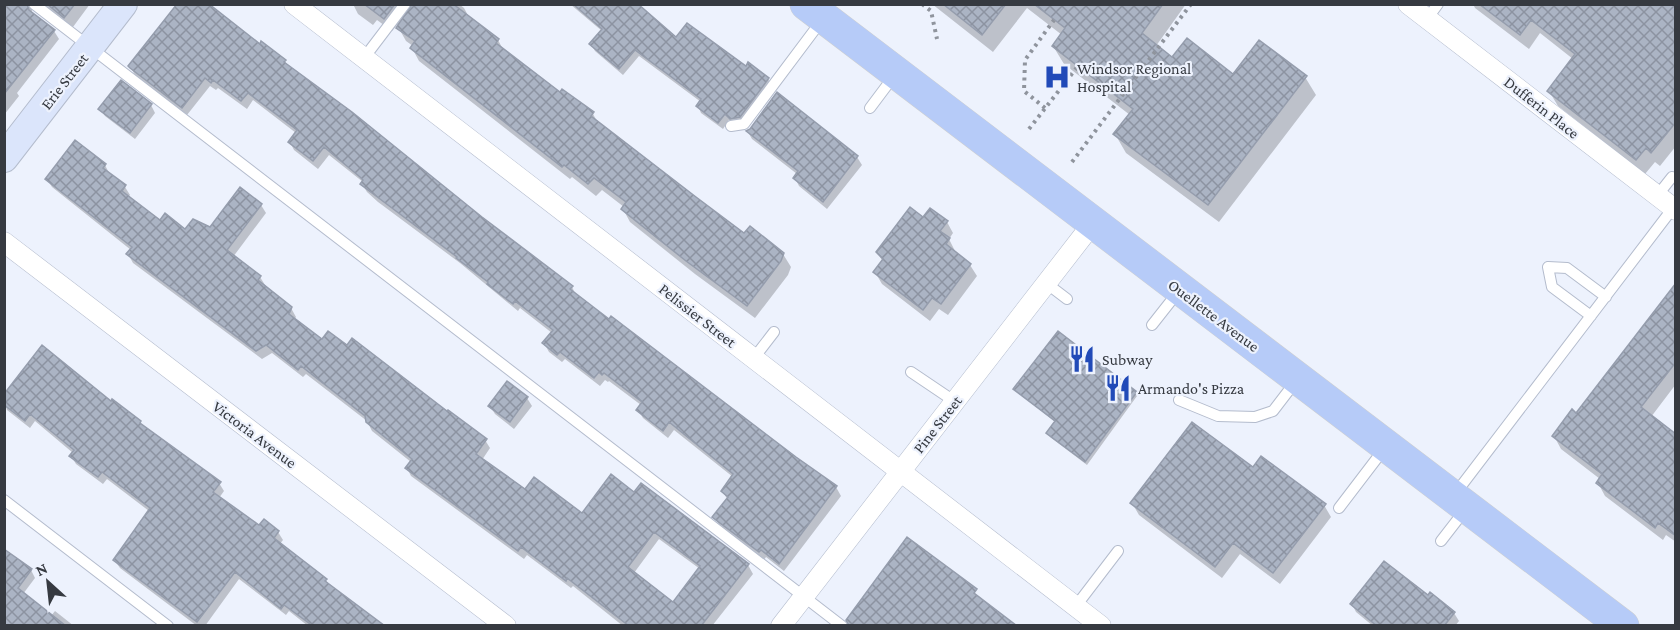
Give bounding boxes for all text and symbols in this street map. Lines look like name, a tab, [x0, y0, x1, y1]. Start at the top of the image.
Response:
street label: Erie Street	[37, 49, 92, 113]
place label: Windsor Regional Hospital	[1077, 60, 1191, 96]
hospital icon: Windsor Regional Hospital	[1042, 62, 1072, 92]
street label: Dufferin Place	[1501, 73, 1582, 142]
street label: Ouellette Avenue	[1165, 276, 1262, 355]
street label: Pelissier Street	[656, 280, 740, 351]
restaurant icon: Subway	[1067, 344, 1097, 374]
place label: Subway	[1102, 351, 1153, 369]
restaurant icon: Armando's Pizza	[1103, 373, 1133, 403]
place label: Armando's Pizza	[1138, 380, 1245, 397]
street label: Pine Street	[910, 392, 966, 456]
street label: Victoria Avenue	[210, 397, 300, 471]
north arrow	[18, 552, 78, 612]
text: N	[33, 559, 50, 579]

